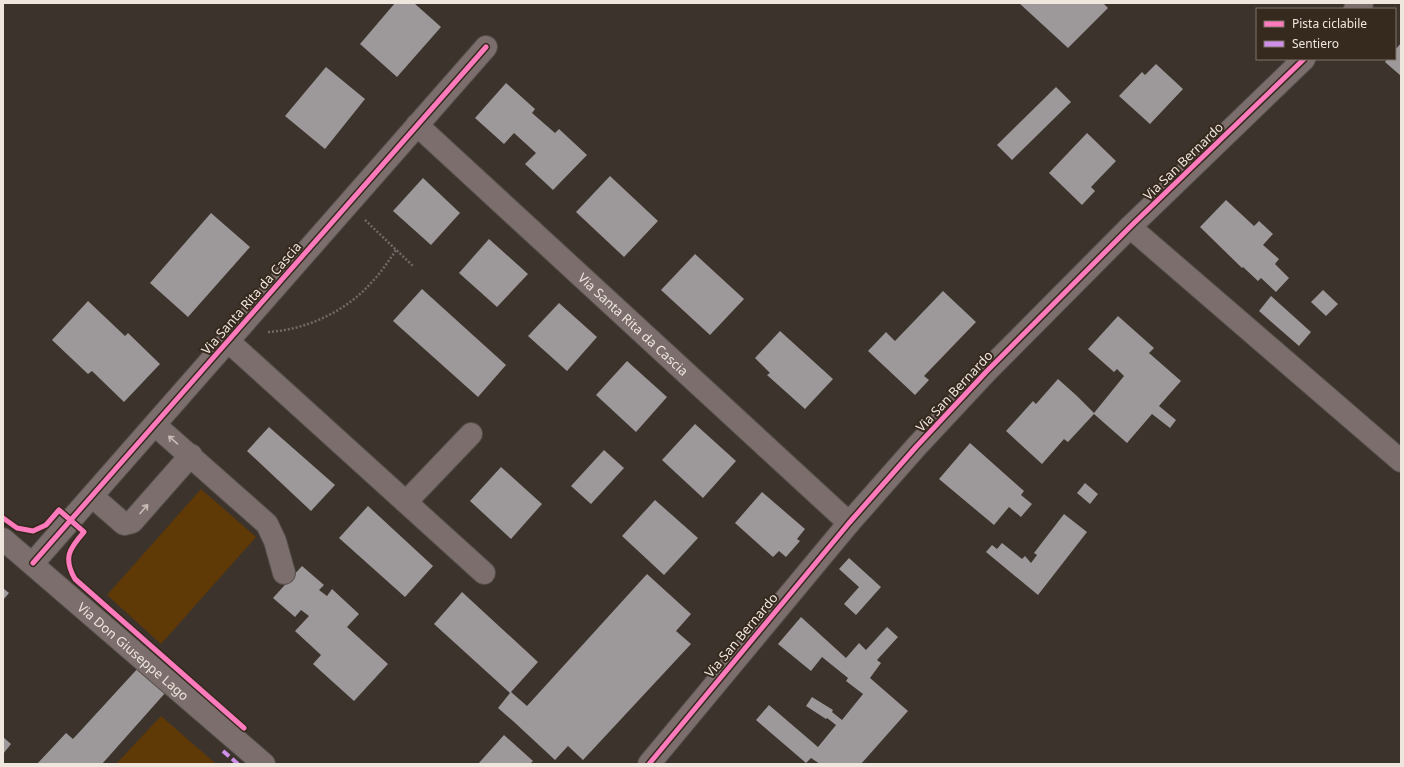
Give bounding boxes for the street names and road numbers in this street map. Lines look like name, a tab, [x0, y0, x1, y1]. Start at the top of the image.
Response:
street label: Via San Bernardo	[1139, 118, 1227, 204]
street label: Via Santa Rita da Cascia	[197, 238, 305, 358]
street label: Via Santa Rita da Cascia	[574, 269, 692, 380]
street label: Via San Bernardo	[912, 346, 997, 436]
street label: Via San Bernardo	[700, 589, 782, 681]
street label: Via Don Giuseppe Lago	[74, 598, 193, 705]

